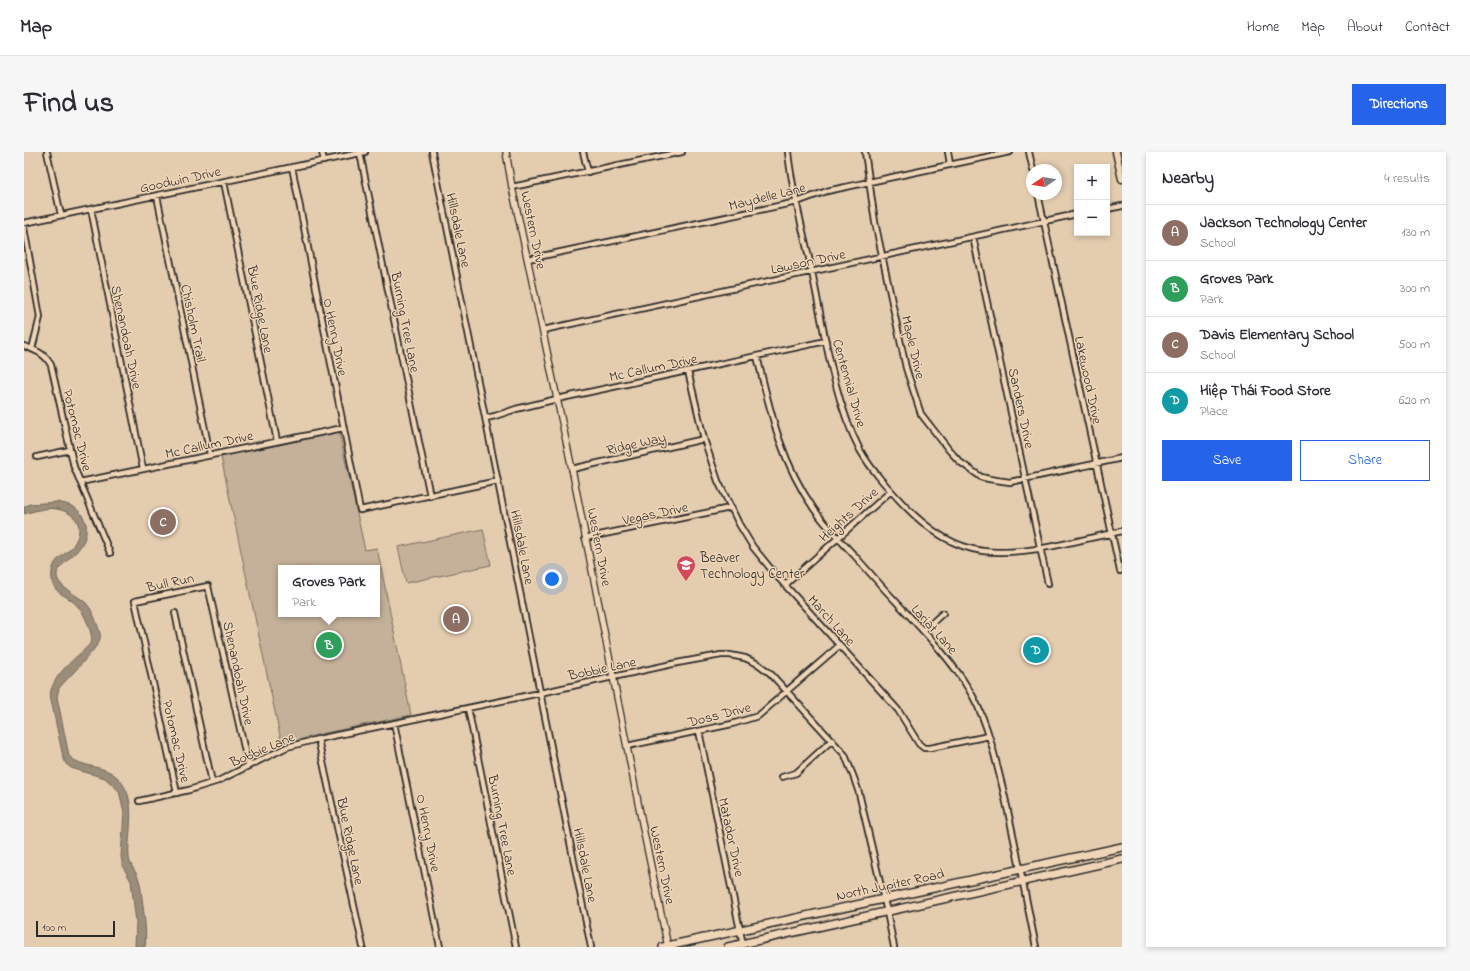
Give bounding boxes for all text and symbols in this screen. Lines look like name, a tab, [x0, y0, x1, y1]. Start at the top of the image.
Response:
text: Map	[20, 14, 52, 41]
text: Home	[1247, 17, 1279, 38]
text: Map	[1301, 17, 1325, 38]
text: About	[1347, 17, 1383, 38]
text: Contact	[1405, 17, 1450, 38]
text: Find us	[24, 84, 114, 125]
button: Directions	[1352, 84, 1446, 125]
street label: Goodwin Drive	[138, 161, 224, 199]
north arrow	[1026, 164, 1062, 200]
map controls	[1074, 164, 1110, 236]
button: +	[1074, 164, 1110, 200]
text: Nearby	[1162, 166, 1214, 191]
text: 4 results	[1384, 169, 1430, 188]
street label: Maydelle Lane	[727, 178, 809, 218]
street label: Western Drive	[514, 189, 551, 272]
street label: Hillsdale Lane	[439, 191, 476, 270]
button: −	[1074, 200, 1110, 236]
text: Jackson Technology Center	[1200, 212, 1367, 234]
text: A	[1171, 223, 1179, 242]
text: 130 m	[1402, 223, 1430, 242]
text: School	[1200, 234, 1236, 253]
street label: Lawson Drive	[769, 244, 848, 281]
street label: Blue Ridge Lane	[240, 263, 278, 356]
text: Groves Park	[1200, 268, 1273, 290]
street label: Burning Tree Lane	[383, 269, 425, 375]
text: B	[1171, 279, 1179, 298]
text: 300 m	[1400, 279, 1430, 298]
street label: Chisholm Trail	[174, 282, 211, 364]
street label: Shenandoah Drive	[104, 284, 147, 392]
text: Park	[1200, 290, 1224, 309]
street label: O Henry Drive	[316, 297, 352, 379]
street label: Maple Drive	[895, 313, 930, 382]
text: Davis Elementary School	[1200, 324, 1354, 346]
street label: Lakewood Drive	[1068, 334, 1107, 427]
text: C	[1171, 335, 1179, 354]
text: 500 m	[1398, 335, 1430, 354]
street label: Centennial Drive	[826, 337, 871, 431]
text: School	[1200, 346, 1236, 365]
street label: Mc Callum Drive	[607, 349, 700, 388]
street label: Sanders Drive	[1002, 366, 1039, 451]
text: Hiệp Thái Food Store	[1200, 380, 1331, 402]
street label: Potomac Drive	[56, 387, 97, 474]
text: D	[1170, 391, 1180, 410]
text: 620 m	[1399, 391, 1430, 410]
text: Place	[1200, 402, 1228, 421]
street label: Mc Callum Drive	[163, 426, 256, 465]
street label: Ridge Way	[605, 427, 669, 462]
button: Save	[1162, 440, 1292, 481]
button: Share	[1300, 440, 1430, 481]
street label: Heights Drive	[815, 482, 885, 548]
street label: Vegas Drive	[620, 497, 691, 533]
street label: Western Drive	[581, 506, 617, 589]
pin: C	[150, 507, 176, 537]
street label: Hillsdale Lane	[504, 508, 539, 587]
place label: Beaver Technology Center	[699, 548, 805, 586]
school or university icon: Beaver Technology Center	[675, 554, 697, 582]
popup	[278, 565, 380, 617]
street label: Bull Run	[144, 568, 196, 599]
your location	[542, 569, 562, 589]
text: Groves Park	[292, 571, 366, 593]
street label: March Lane	[802, 591, 860, 652]
text: Park	[292, 593, 316, 612]
street label: Lariat Lane	[906, 600, 963, 660]
pin: A	[443, 604, 469, 634]
street label: Shenandoah Drive	[216, 620, 259, 728]
pin: B	[316, 630, 342, 660]
pin: D	[1023, 635, 1049, 665]
street label: Bobbie Lane	[565, 652, 639, 687]
street label: Doss Drive	[685, 697, 754, 734]
street label: Potomac Drive	[156, 698, 195, 785]
street label: Bobbie Lane	[226, 727, 299, 774]
street label: Burning Tree Lane	[480, 772, 522, 878]
street label: O Henry Drive	[409, 793, 445, 875]
street label: Blue Ridge Lane	[329, 795, 369, 888]
street label: Matador Drive	[712, 796, 749, 880]
street label: Western Drive	[643, 824, 680, 907]
street label: Hillsdale Lane	[567, 826, 602, 905]
street label: North Jupiter Road	[834, 864, 946, 907]
scale bar	[36, 919, 115, 938]
text: 100 m	[42, 920, 66, 936]

